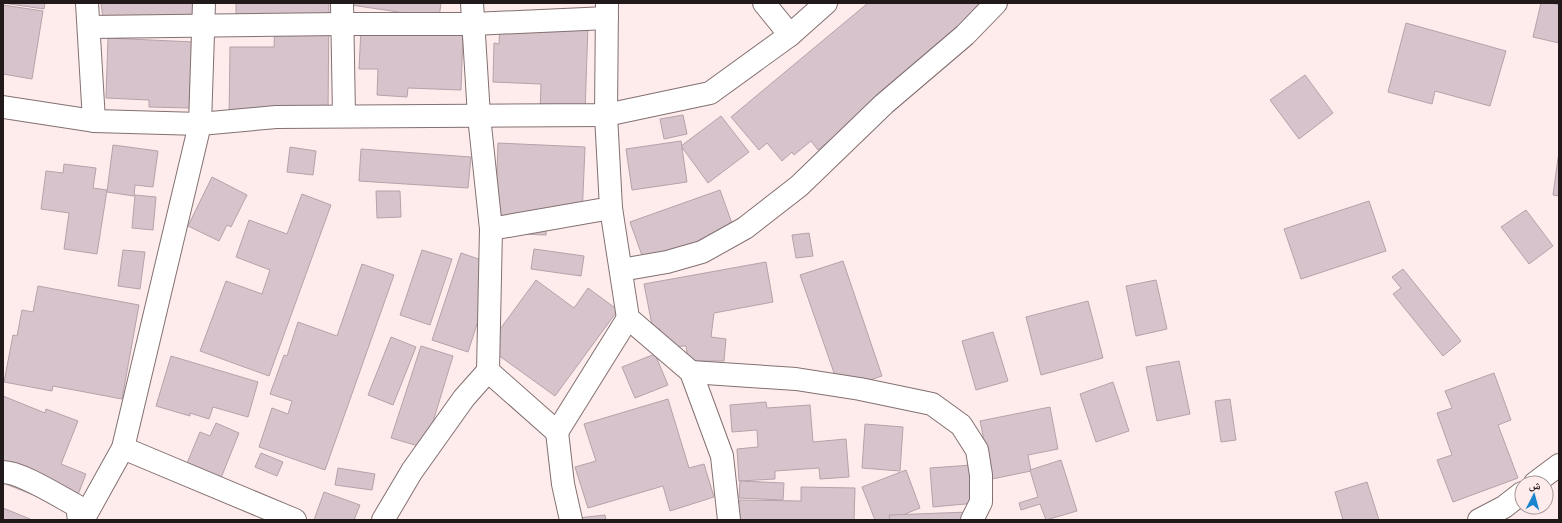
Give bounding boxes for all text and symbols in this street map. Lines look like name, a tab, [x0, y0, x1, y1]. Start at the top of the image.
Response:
north arrow	[1514, 475, 1554, 515]
text: ش	[1528, 477, 1542, 494]

